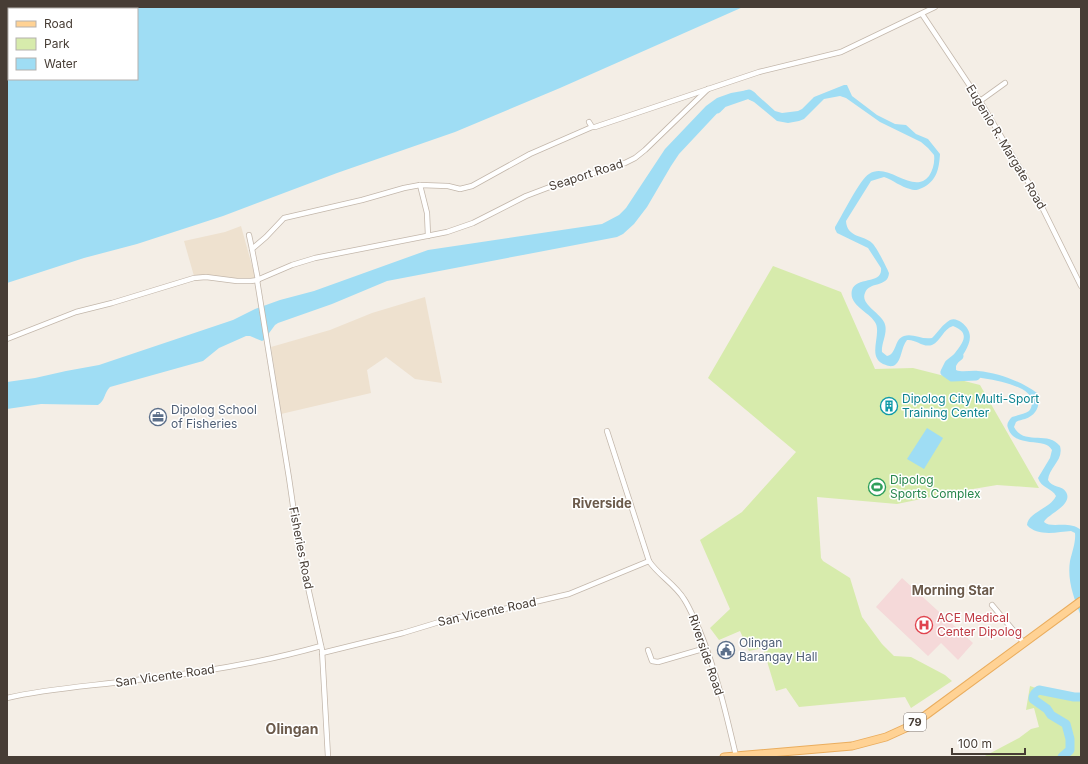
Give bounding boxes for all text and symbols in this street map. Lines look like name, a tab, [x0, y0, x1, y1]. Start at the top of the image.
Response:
legend	[8, 8, 138, 80]
text: Road	[44, 16, 73, 31]
text: Park	[44, 36, 70, 51]
text: Water	[44, 56, 78, 71]
street label: Eugenio R. Margate Road	[963, 82, 1050, 212]
street label: Seaport Road	[547, 155, 625, 194]
place label: Dipolog City Multi-Sport Training Center	[902, 391, 1039, 420]
building icon: Dipolog City Multi-Sport Training Center	[879, 396, 899, 416]
place label: Dipolog School of Fisheries	[171, 402, 257, 431]
office icon: Dipolog School of Fisheries	[148, 407, 168, 427]
place label: Dipolog Sports Complex	[890, 472, 981, 501]
sports icon: Dipolog Sports Complex	[867, 477, 887, 497]
district label: Riverside	[572, 495, 632, 511]
street label: Fisheries Road	[286, 505, 317, 590]
district label: Morning Star	[912, 582, 995, 598]
street label: San Vicente Road	[436, 594, 537, 629]
place label: ACE Medical Center Dipolog	[937, 610, 1022, 639]
street label: Riverside Road	[686, 612, 727, 697]
hospital icon: ACE Medical Center Dipolog	[914, 615, 934, 635]
place label: Olingan Barangay Hall	[739, 635, 817, 664]
public building icon: Olingan Barangay Hall	[716, 640, 736, 660]
street label: San Vicente Road	[114, 661, 216, 690]
road number: 79	[904, 713, 926, 731]
district label: Olingan	[266, 720, 318, 737]
scale bar	[952, 730, 1025, 756]
text: 100 m	[958, 736, 992, 751]

